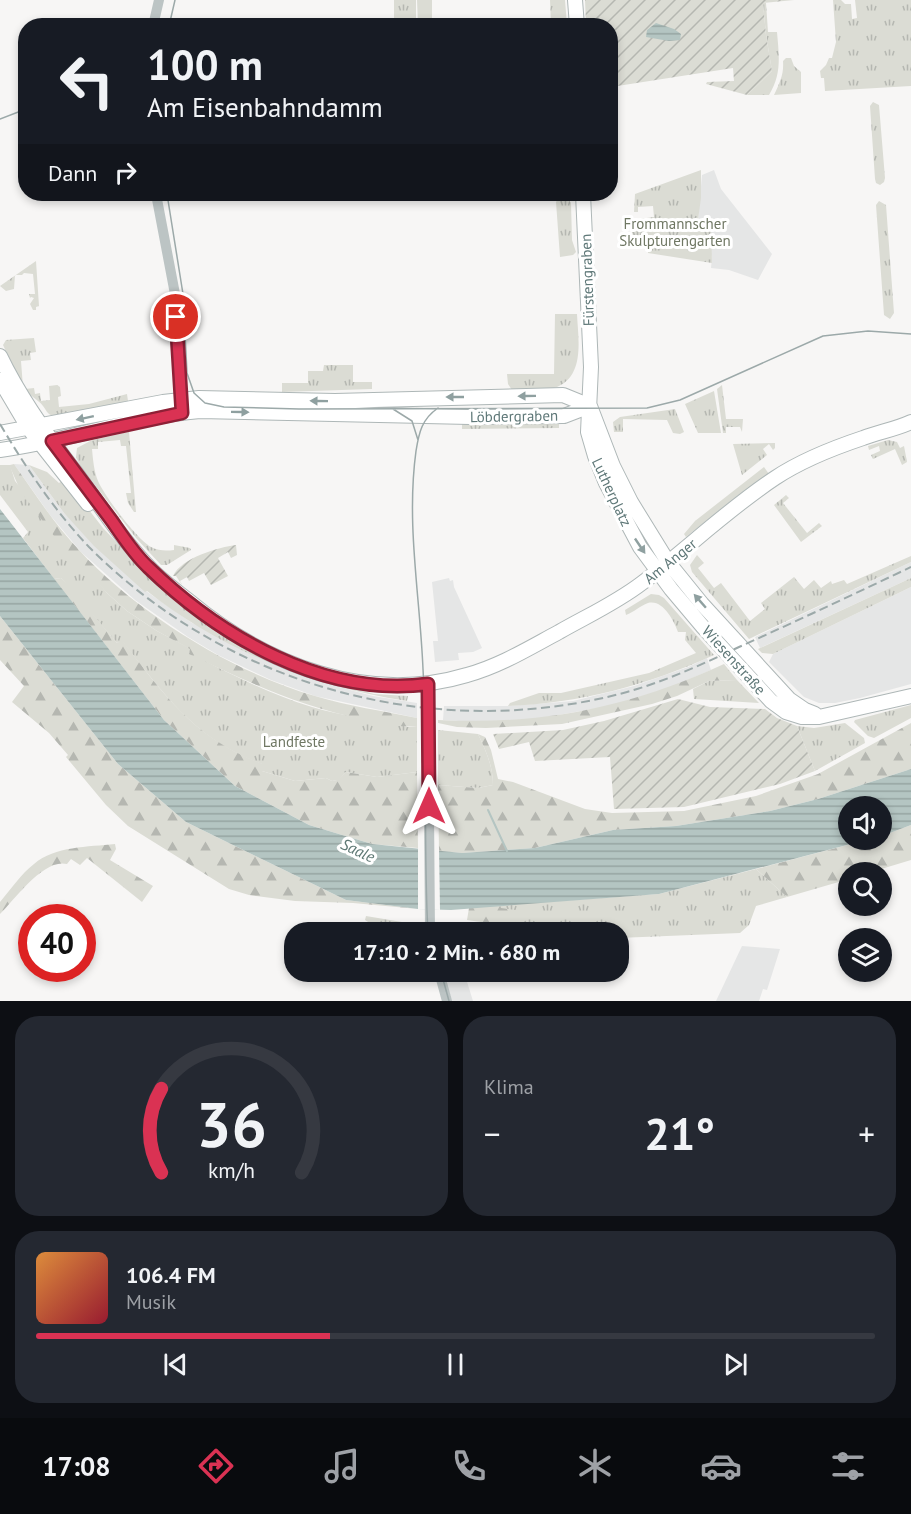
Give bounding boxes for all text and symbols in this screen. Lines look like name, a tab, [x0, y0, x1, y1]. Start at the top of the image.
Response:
text: 100 m	[147, 37, 263, 92]
icon: left	[48, 42, 126, 120]
text: Am Eisenbahndamm	[147, 90, 383, 124]
icon: right	[109, 156, 142, 189]
text: Dann	[48, 159, 97, 187]
park label: Frommannscher Skulpturengarten	[619, 214, 731, 250]
street label: Fürstengraben	[576, 233, 598, 327]
pin	[150, 291, 201, 342]
icon: arrive	[159, 300, 192, 333]
one-way arrow	[517, 391, 536, 401]
one-way arrow	[446, 392, 465, 402]
one-way arrow	[310, 396, 329, 405]
street label: Löbdergraben	[470, 406, 558, 426]
one-way arrow	[231, 407, 250, 417]
one-way arrow	[75, 414, 94, 423]
street label: Lutherplatz	[588, 455, 636, 529]
street label: Am Anger	[640, 534, 700, 588]
one-way arrow	[635, 538, 646, 555]
one-way arrow	[694, 594, 707, 609]
street label: Wiesenstraße	[698, 621, 770, 699]
park label: Landfeste	[263, 732, 325, 751]
position arrow	[397, 774, 461, 838]
map controls	[838, 796, 892, 982]
button: sound	[838, 796, 892, 850]
water label: Saale	[338, 833, 379, 867]
button: search	[838, 862, 892, 916]
speed limit sign: 40	[18, 904, 96, 982]
button: layers	[838, 928, 892, 982]
text: 17:10 · 2 Min. · 680 m	[353, 938, 560, 966]
text: Klima	[484, 1074, 534, 1100]
text: 36	[196, 1083, 267, 1164]
text: 21°	[644, 1104, 715, 1162]
text: −	[484, 1112, 501, 1155]
text: +	[858, 1112, 875, 1155]
text: km/h	[208, 1156, 255, 1184]
text: 106.4 FM	[126, 1261, 216, 1289]
text: Musik	[126, 1289, 176, 1315]
icon: previous	[159, 1348, 192, 1381]
icon: pause	[439, 1348, 472, 1381]
icon: next	[719, 1348, 752, 1381]
icon: directions	[195, 1445, 237, 1487]
icon: music	[321, 1445, 363, 1487]
icon: phone	[448, 1445, 490, 1487]
icon: climate	[574, 1445, 616, 1487]
icon: car	[700, 1445, 742, 1487]
icon: filters	[827, 1445, 869, 1487]
text: 17:08	[42, 1449, 111, 1483]

